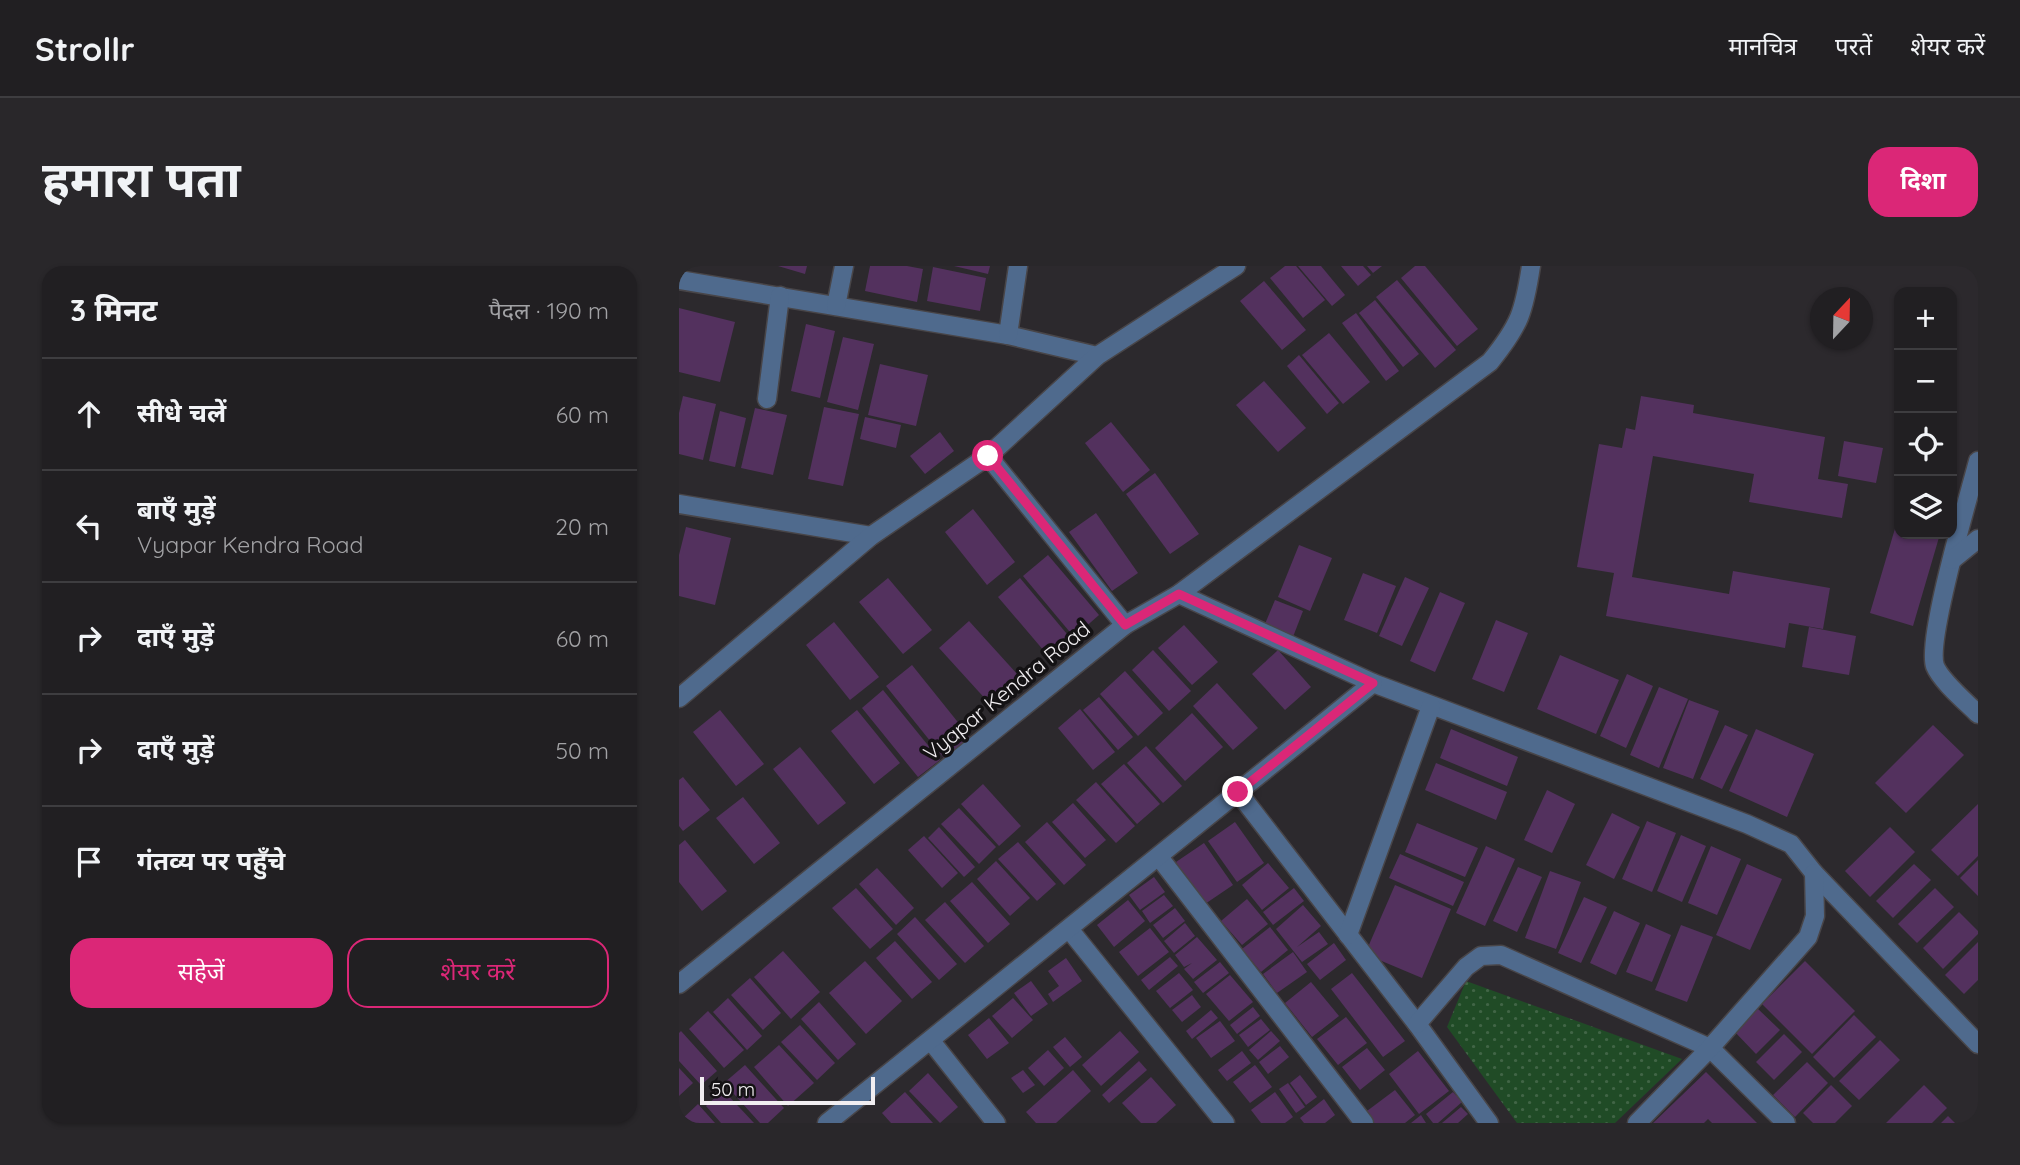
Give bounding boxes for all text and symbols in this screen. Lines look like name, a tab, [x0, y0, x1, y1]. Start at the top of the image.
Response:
text: Strollr	[35, 28, 135, 69]
text: मानचित्र	[1728, 31, 1797, 61]
text: परतें	[1835, 31, 1872, 61]
text: शेयर करें	[1910, 31, 1985, 61]
button: दिशा	[1868, 147, 1978, 217]
text: हमारा पता	[42, 148, 241, 209]
north arrow	[1810, 287, 1873, 350]
map controls	[1894, 287, 1957, 539]
button: +	[1894, 287, 1957, 350]
text: 3 मिनट	[70, 291, 157, 329]
text: पैदल · 190 m	[489, 296, 609, 325]
button: −	[1894, 350, 1957, 413]
icon: ahead	[70, 395, 108, 433]
text: सीधे चलें	[137, 396, 226, 429]
text: 60 m	[556, 400, 609, 429]
button: locate	[1894, 413, 1957, 476]
route start	[972, 440, 1003, 471]
button: layers	[1894, 476, 1957, 539]
text: बाएँ मुड़ें	[137, 493, 216, 526]
icon: left	[70, 507, 108, 545]
text: 20 m	[555, 512, 609, 541]
text: Vyapar Kendra Road	[137, 530, 363, 559]
street label: Vyapar Kendra Road	[918, 615, 1095, 765]
icon: right	[70, 619, 108, 657]
text: दाएँ मुड़ें	[137, 620, 214, 653]
text: 60 m	[556, 624, 609, 653]
icon: right	[70, 731, 108, 769]
text: दाएँ मुड़ें	[137, 732, 214, 765]
text: 50 m	[556, 736, 609, 765]
route end	[1222, 776, 1253, 807]
icon: arrive	[70, 843, 108, 881]
text: गंतव्य पर पहुँचे	[137, 844, 285, 877]
button: सहेजें	[70, 938, 333, 1008]
button: शेयर करें	[347, 938, 609, 1008]
scale bar	[700, 1074, 875, 1106]
text: 50 m	[711, 1077, 755, 1101]

